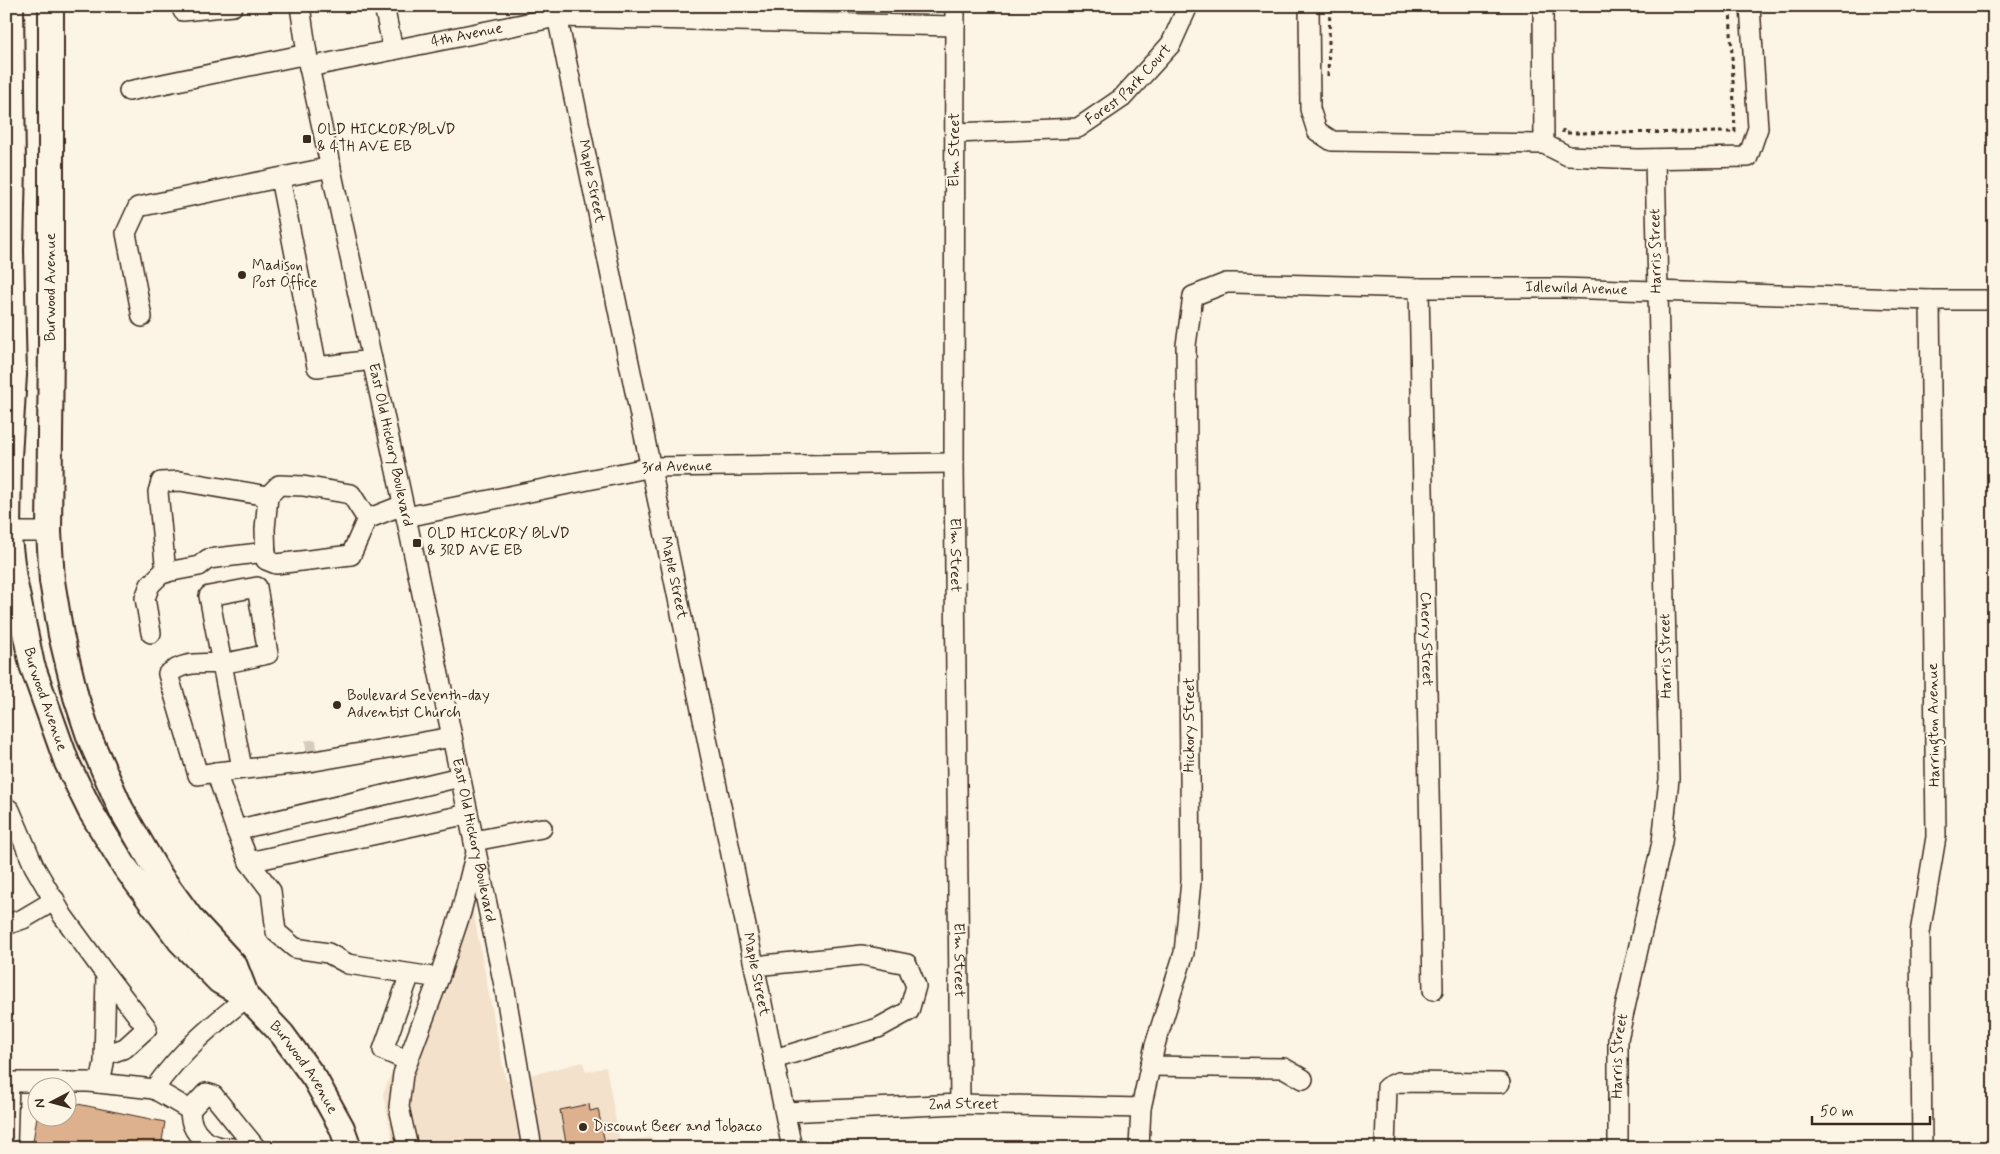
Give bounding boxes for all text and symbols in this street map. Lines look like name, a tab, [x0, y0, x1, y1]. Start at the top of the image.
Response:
street label: 4th Avenue	[429, 18, 504, 52]
street label: Forest Park Court	[1081, 40, 1176, 130]
street label: Elm Street	[945, 113, 965, 187]
place label: OLD HICKORYBLVD & 4TH AVE EB	[317, 120, 456, 157]
marker: OLD HICKORYBLVD & 4TH AVE EB	[301, 133, 313, 145]
street label: Maple Street	[573, 138, 610, 225]
street label: Harris Street	[1645, 208, 1667, 294]
street label: Burwood Avenue	[41, 233, 61, 341]
place label: Madison Post Office	[252, 256, 317, 293]
marker: Madison Post Office	[236, 269, 248, 281]
street label: Idlewild Avenue	[1525, 278, 1628, 300]
street label: East Old Hickory Boulevard	[363, 361, 418, 528]
street label: 3rd Avenue	[640, 456, 712, 479]
street label: Elm Street	[945, 518, 965, 592]
place label: OLD HICKORY BLVD & 3RD AVE EB	[427, 524, 570, 561]
street label: Maple Street	[655, 534, 692, 621]
marker: OLD HICKORY BLVD & 3RD AVE EB	[411, 537, 423, 549]
street label: Cherry Street	[1415, 591, 1437, 686]
street label: Harris Street	[1655, 613, 1677, 699]
street label: Burwood Avenue	[19, 646, 72, 754]
street label: Harrington Avenue	[1923, 663, 1946, 787]
street label: Hickory Street	[1180, 678, 1200, 773]
place label: Boulevard Seventh-day Adventist Church	[347, 686, 490, 723]
marker: Boulevard Seventh-day Adventist Church	[331, 699, 343, 711]
street label: East Old Hickory Boulevard	[447, 756, 500, 924]
street label: Elm Street	[948, 923, 969, 997]
street label: Maple Street	[738, 931, 774, 1018]
street label: Harris Street	[1608, 1011, 1633, 1099]
street label: Burwood Avenue	[265, 1017, 342, 1118]
north arrow	[28, 1076, 78, 1126]
street label: 2nd Street	[928, 1094, 999, 1115]
scale bar	[1812, 1094, 1930, 1126]
text: N	[31, 1098, 50, 1109]
text: 50 m	[1820, 1102, 1854, 1122]
place label: Discount Beer and Tobacco	[593, 1117, 762, 1137]
marker: Discount Beer and Tobacco	[577, 1121, 589, 1133]

